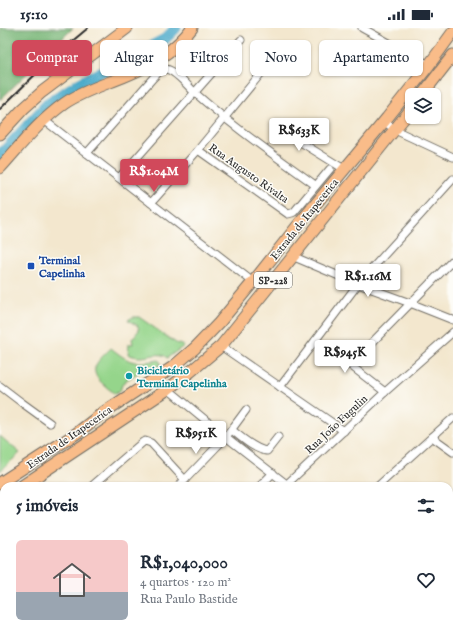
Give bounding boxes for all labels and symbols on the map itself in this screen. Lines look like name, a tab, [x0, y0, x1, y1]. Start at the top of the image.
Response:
pin: R$633K	[266, 118, 332, 152]
street label: Rua Augusto Rivalta	[206, 141, 291, 207]
pin: R$1.04M	[117, 159, 191, 193]
street label: Estrada de Itapecerica	[268, 176, 342, 263]
place label: Terminal Capelinha	[38, 254, 85, 281]
marker: Terminal Capelinha	[26, 261, 36, 271]
pin: R$1.16M	[331, 264, 405, 298]
road number: SP-228	[254, 272, 292, 288]
pin: R$945K	[312, 340, 378, 374]
place label: Bicicletário Terminal Capelinha	[136, 364, 227, 391]
marker: Bicicletário Terminal Capelinha	[124, 371, 134, 381]
street label: Rua João Fugulin	[302, 392, 371, 457]
street label: Estrada de Itapecerica	[24, 403, 115, 472]
pin: R$951K	[163, 421, 229, 455]

